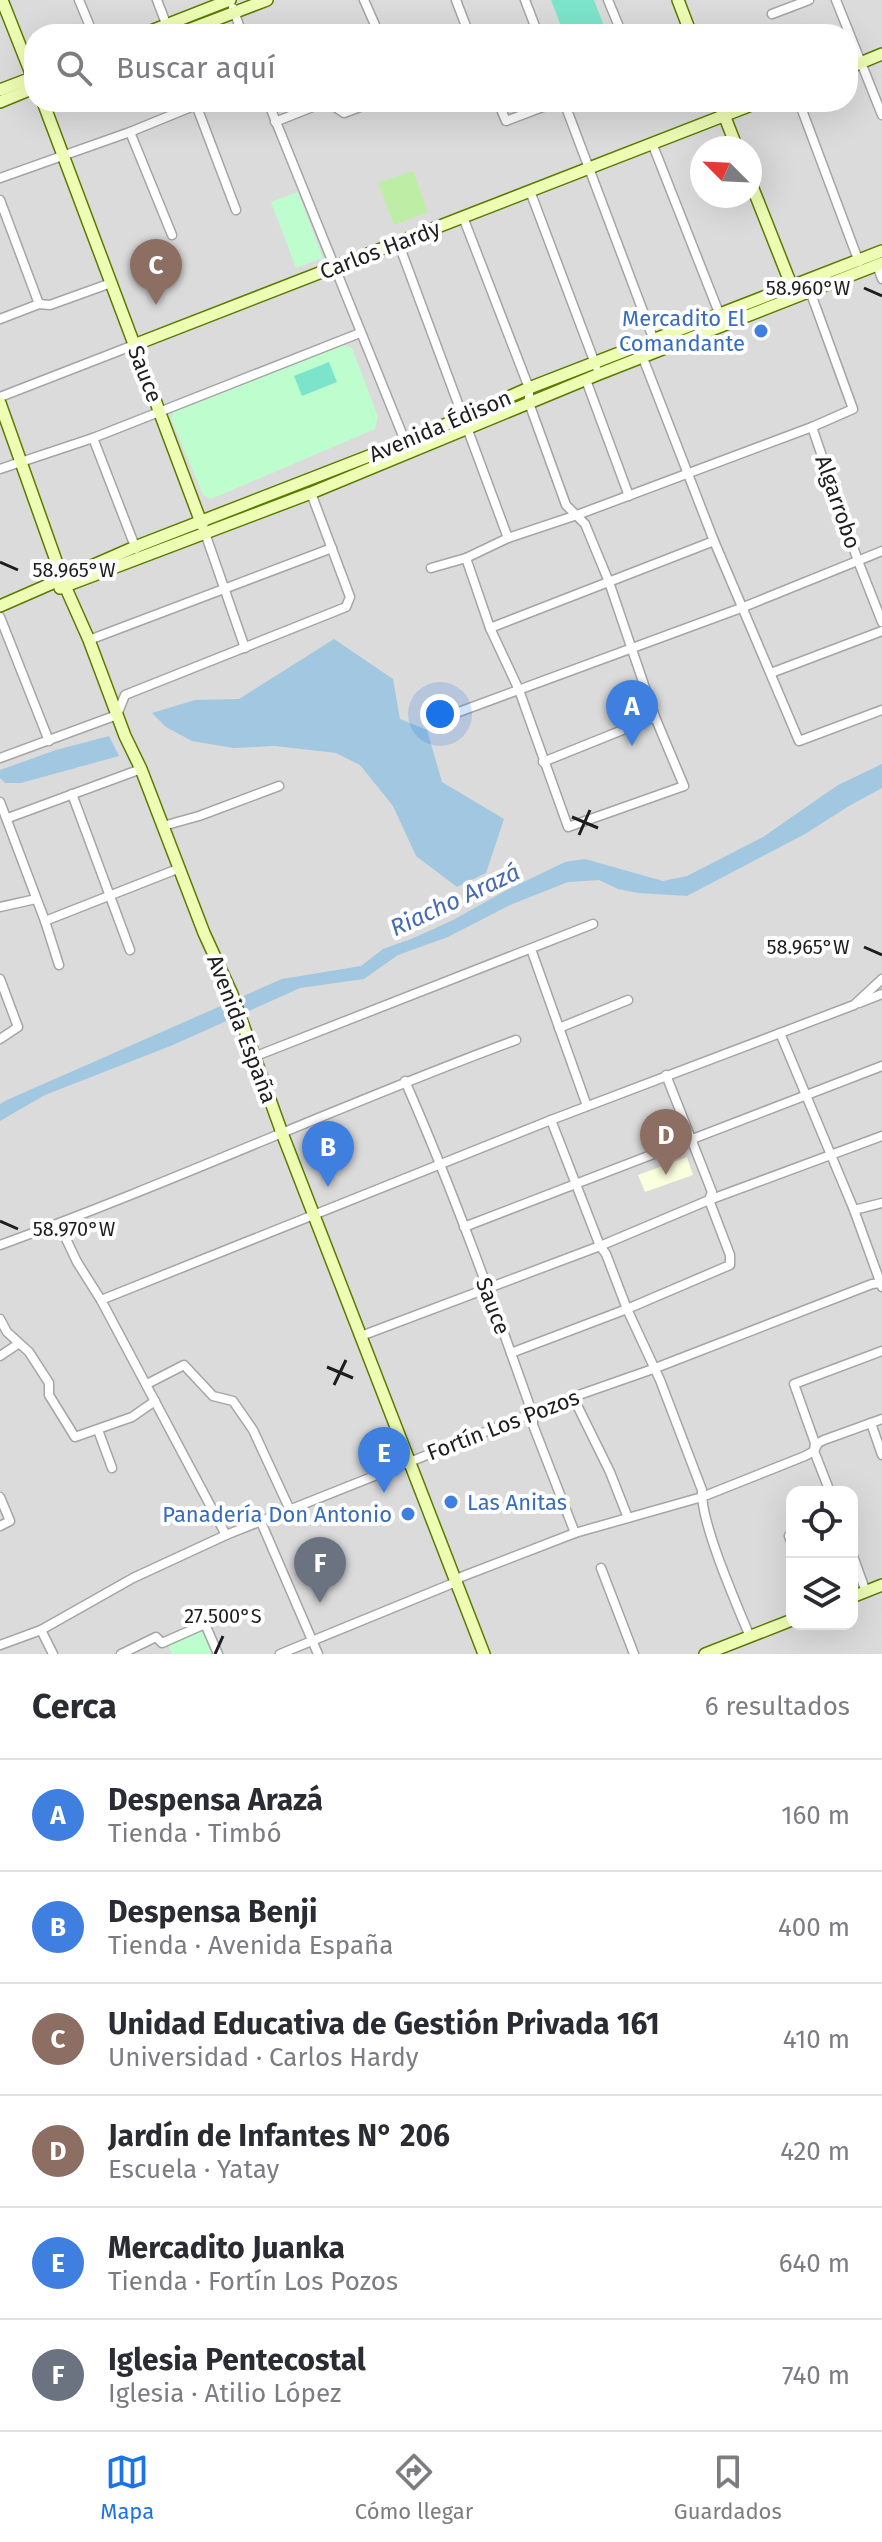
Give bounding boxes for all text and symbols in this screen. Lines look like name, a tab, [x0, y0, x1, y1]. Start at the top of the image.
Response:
search box	[24, 24, 858, 112]
icon: search	[52, 46, 96, 90]
text: Buscar aquí	[116, 50, 276, 86]
north arrow	[690, 136, 762, 208]
street label: Carlos Hardy	[316, 215, 444, 285]
pin: C	[130, 239, 182, 305]
text: 58.960°W	[766, 276, 851, 300]
place label: Mercadito El Comandante	[619, 305, 745, 357]
marker: Mercadito El Comandante	[752, 322, 770, 340]
street label: Sauce	[122, 342, 168, 406]
street label: Avenida Édison	[365, 384, 515, 468]
street label: Algarrobo	[809, 452, 867, 552]
text: 58.965°W	[32, 558, 116, 582]
pin: A	[606, 680, 658, 746]
your location	[420, 694, 460, 734]
water label: Riacho Arazá	[386, 858, 524, 942]
text: 58.965°W	[766, 935, 850, 959]
street label: Avenida España	[201, 951, 283, 1107]
pin: D	[640, 1109, 692, 1175]
pin: B	[302, 1121, 354, 1187]
text: 58.970°W	[33, 1217, 116, 1241]
street label: Sauce	[470, 1274, 516, 1338]
street label: Fortín Los Pozos	[423, 1384, 583, 1466]
pin: E	[358, 1427, 410, 1493]
map controls	[786, 1486, 858, 1630]
button: locate	[786, 1486, 858, 1558]
place label: Las Anitas	[467, 1489, 567, 1516]
marker: Las Anitas	[442, 1493, 460, 1511]
place label: Panadería Don Antonio	[162, 1501, 392, 1528]
marker: Panadería Don Antonio	[399, 1505, 417, 1523]
pin: F	[294, 1537, 346, 1603]
button: layers	[786, 1558, 858, 1630]
text: 27.500°S	[184, 1604, 262, 1628]
text: Cerca	[32, 1686, 117, 1727]
text: 6 resultados	[705, 1691, 850, 1722]
text: Despensa Arazá	[108, 1782, 323, 1818]
text: A	[50, 1800, 66, 1831]
text: 160 m	[781, 1800, 850, 1831]
text: Tienda · Timbó	[108, 1818, 282, 1849]
text: Despensa Benji	[108, 1894, 317, 1930]
text: B	[50, 1912, 66, 1943]
text: 400 m	[778, 1912, 850, 1943]
text: Tienda · Avenida España	[108, 1930, 393, 1961]
text: Unidad Educativa de Gestión Privada 161	[108, 2006, 660, 2042]
text: C	[51, 2024, 65, 2055]
text: 410 m	[783, 2024, 850, 2055]
text: Universidad · Carlos Hardy	[108, 2042, 419, 2073]
text: Jardín de Infantes N° 206	[108, 2118, 450, 2154]
text: D	[50, 2136, 66, 2167]
text: 420 m	[780, 2136, 850, 2167]
text: Escuela · Yatay	[108, 2154, 279, 2185]
text: Mercadito Juanka	[108, 2230, 345, 2266]
text: E	[51, 2248, 65, 2279]
text: 640 m	[779, 2248, 850, 2279]
text: Tienda · Fortín Los Pozos	[108, 2266, 398, 2297]
text: Iglesia Pentecostal	[108, 2342, 366, 2378]
text: F	[52, 2360, 64, 2391]
text: 740 m	[782, 2360, 850, 2391]
text: Iglesia · Atilio López	[108, 2378, 341, 2409]
tab: Mapa	[100, 2450, 154, 2525]
tab: Cómo llegar	[355, 2450, 473, 2525]
tab: Guardados	[674, 2450, 782, 2525]

